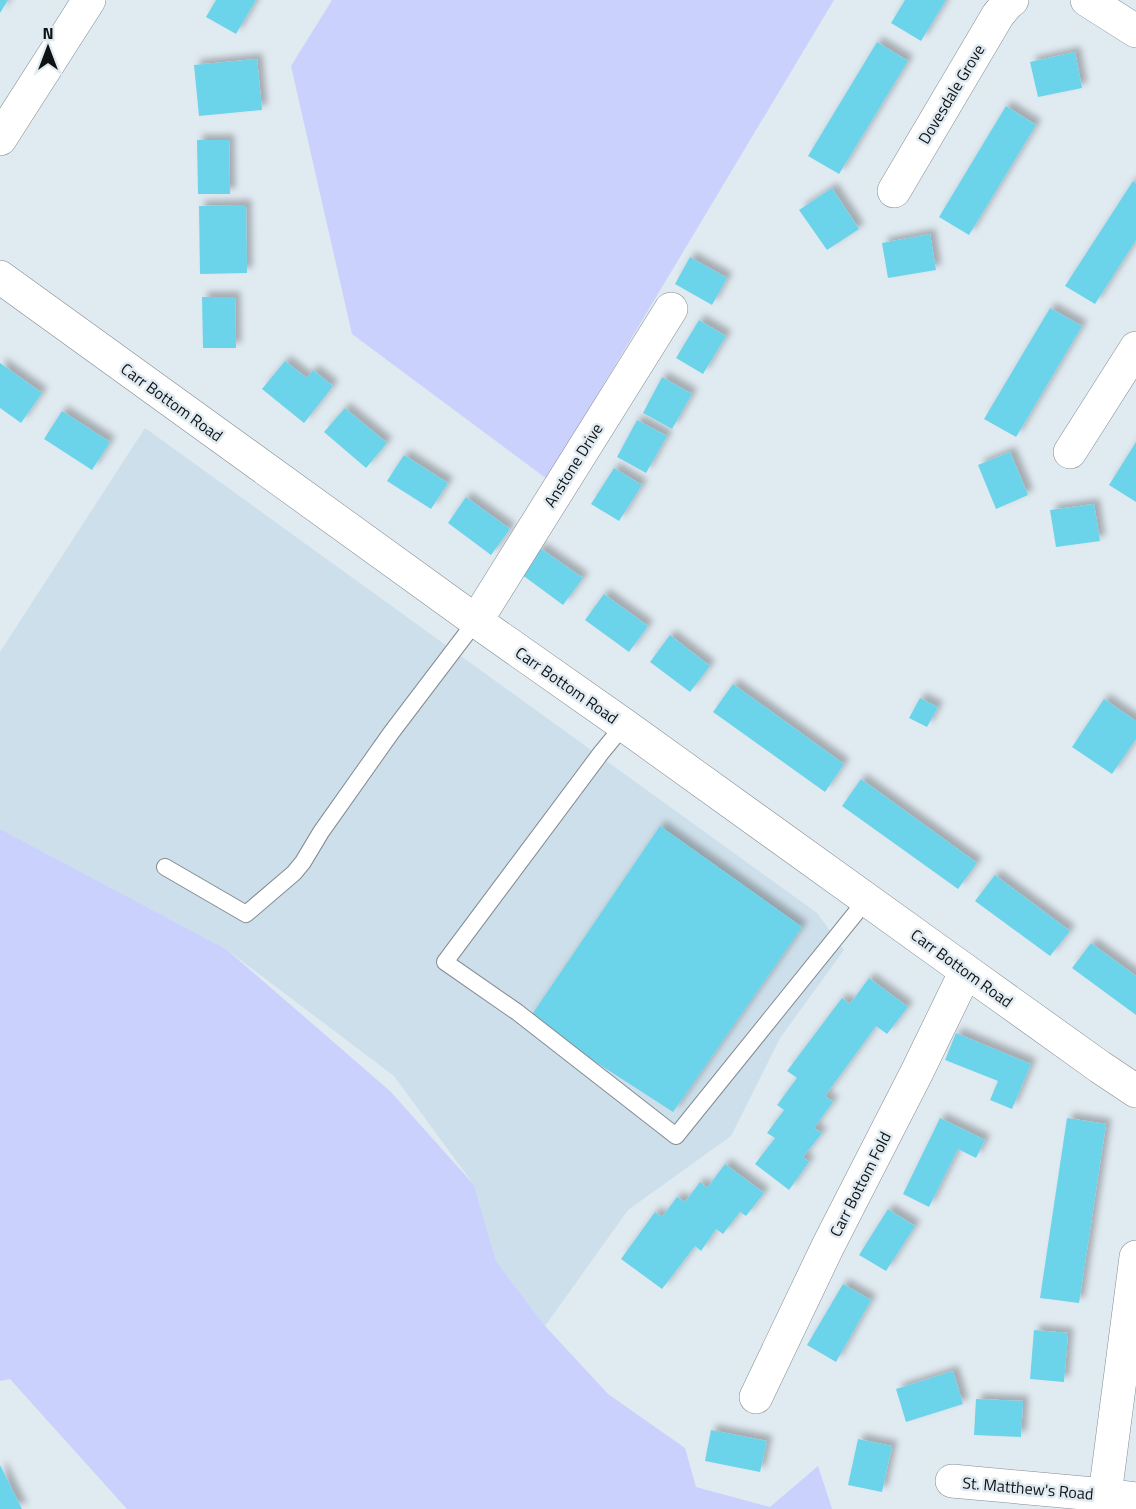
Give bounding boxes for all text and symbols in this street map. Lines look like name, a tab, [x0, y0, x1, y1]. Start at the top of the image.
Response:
north arrow	[18, 18, 78, 78]
text: N	[42, 21, 54, 45]
street label: Dovesdale Grove	[912, 40, 990, 148]
street label: Carr Bottom Road	[116, 357, 228, 447]
street label: Anstone Drive	[538, 418, 608, 512]
street label: Carr Bottom Road	[511, 641, 623, 729]
street label: Carr Bottom Road	[906, 923, 1018, 1013]
street label: Carr Bottom Fold	[823, 1127, 897, 1241]
street label: St. Matthew's Road	[961, 1470, 1095, 1506]

